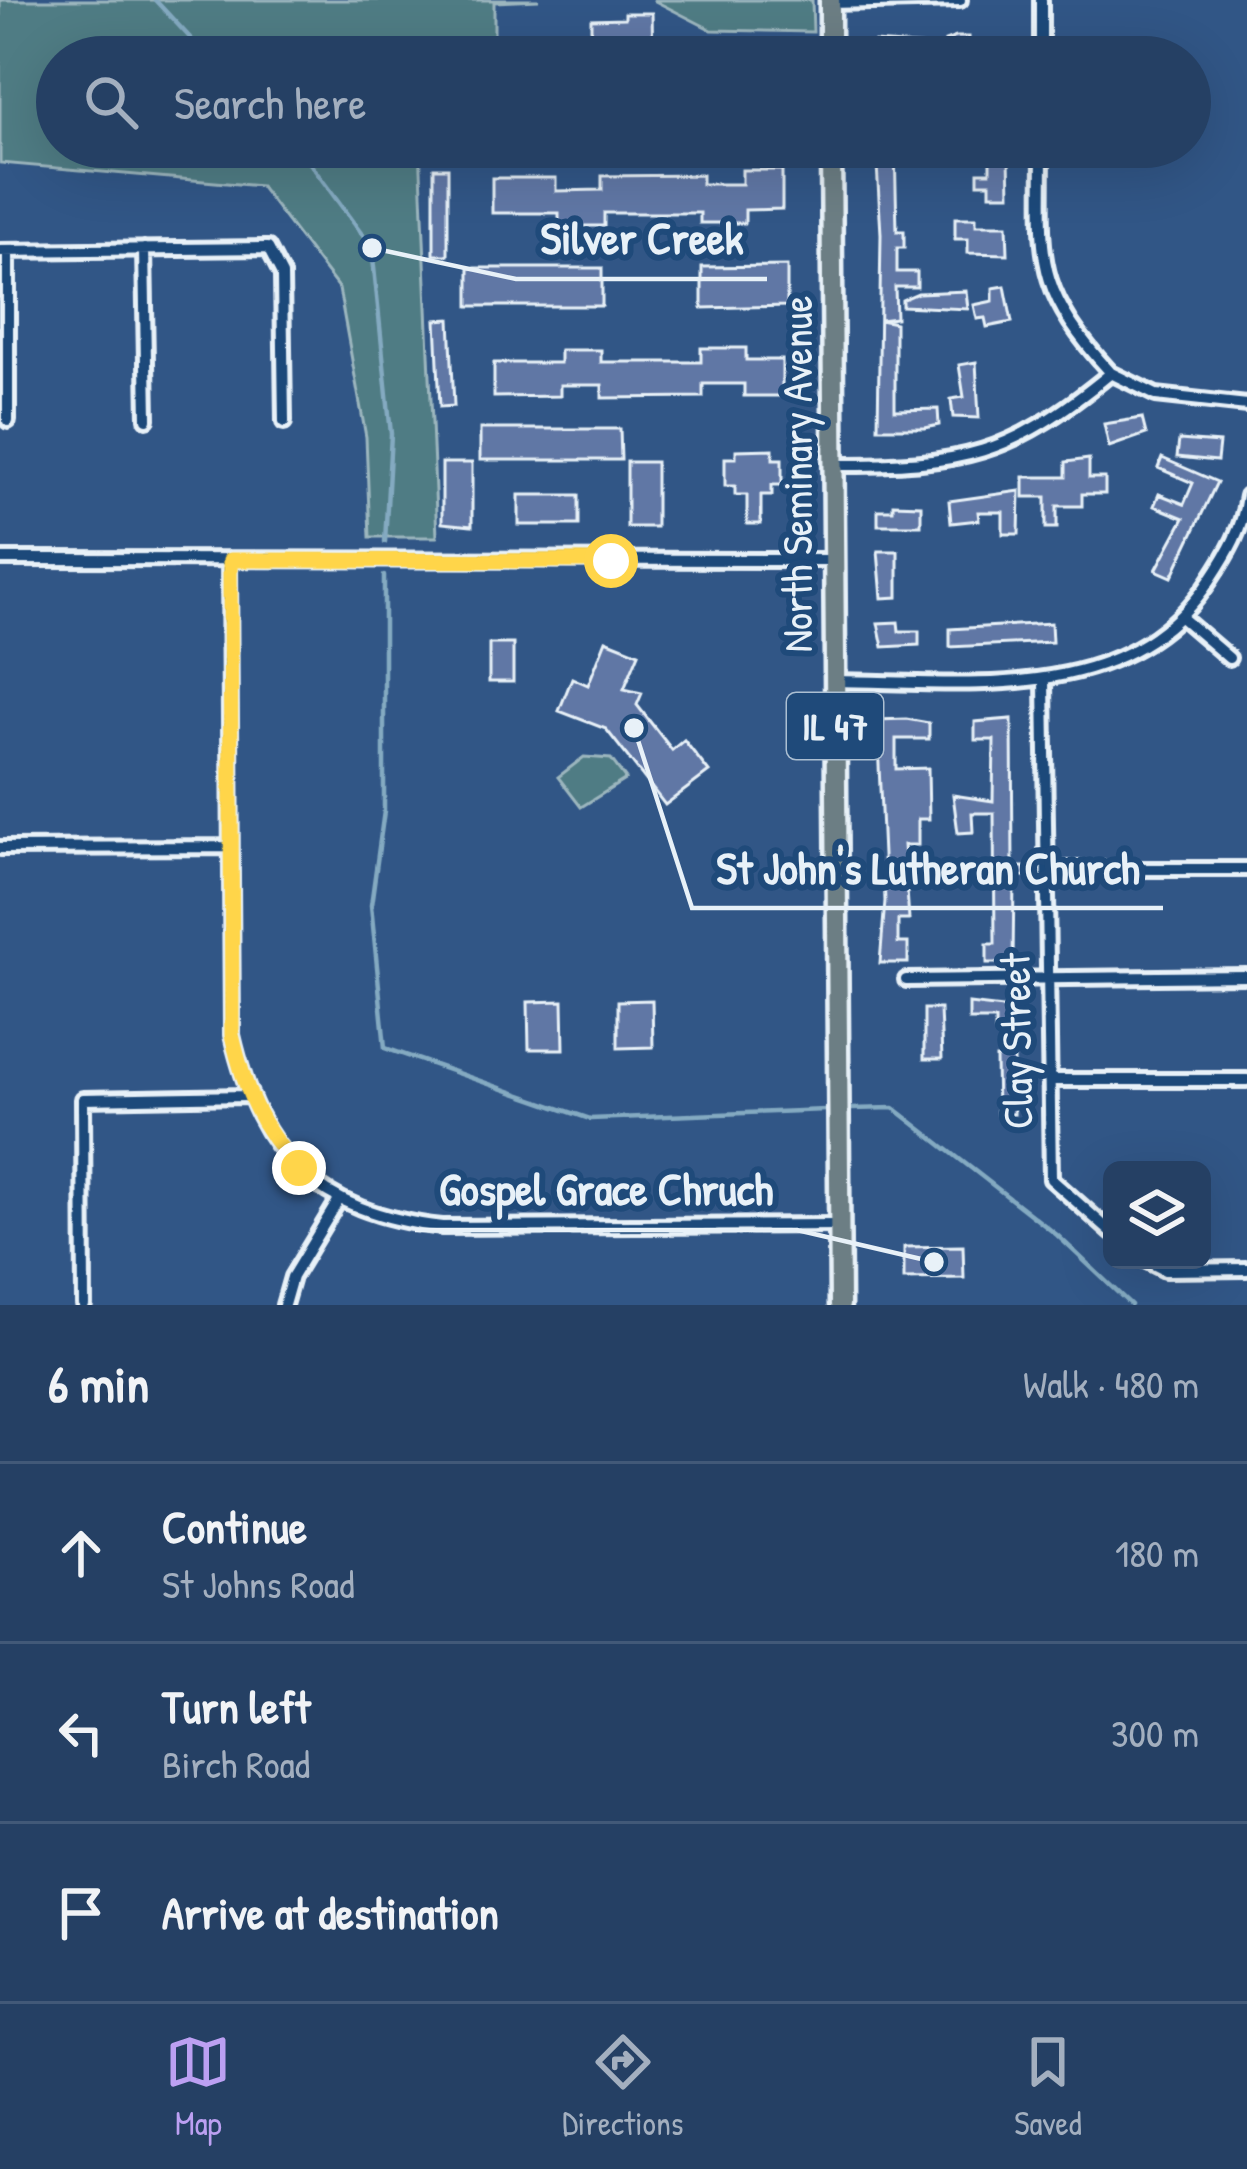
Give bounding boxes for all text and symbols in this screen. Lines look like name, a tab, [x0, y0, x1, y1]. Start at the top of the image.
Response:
search box	[36, 36, 1211, 168]
icon: search	[78, 69, 144, 135]
text: Search here	[174, 72, 366, 133]
callout: Silver Creek	[516, 198, 767, 279]
text: Silver Creek	[541, 207, 744, 268]
street label: North Seminary Avenue	[768, 296, 825, 652]
route start	[584, 534, 638, 588]
road number: IL 47	[787, 693, 883, 759]
callout: St John's Lutheran Church	[692, 827, 1163, 908]
text: St John's Lutheran Church	[716, 837, 1140, 898]
street label: Clay Street	[985, 952, 1046, 1129]
route end	[272, 1141, 326, 1195]
callout: Gospel Grace Chruch	[415, 1149, 797, 1230]
text: Gospel Grace Chruch	[439, 1158, 773, 1220]
map controls	[1103, 1161, 1211, 1269]
button: layers	[1103, 1161, 1211, 1269]
text: 6 min	[48, 1349, 149, 1418]
text: Walk · 480 m	[1023, 1357, 1199, 1410]
text: Continue	[162, 1496, 307, 1557]
icon: ahead	[48, 1520, 114, 1586]
text: 180 m	[1115, 1526, 1199, 1579]
text: St Johns Road	[162, 1557, 354, 1610]
text: Turn left	[162, 1676, 311, 1737]
icon: left	[48, 1700, 114, 1766]
text: 300 m	[1111, 1706, 1199, 1759]
text: Birch Road	[162, 1737, 310, 1790]
icon: arrive	[48, 1880, 114, 1946]
text: Arrive at destination	[162, 1882, 499, 1943]
tab: Map	[165, 2029, 231, 2145]
tab: Directions	[562, 2029, 684, 2145]
tab: Saved	[1014, 2029, 1082, 2145]

